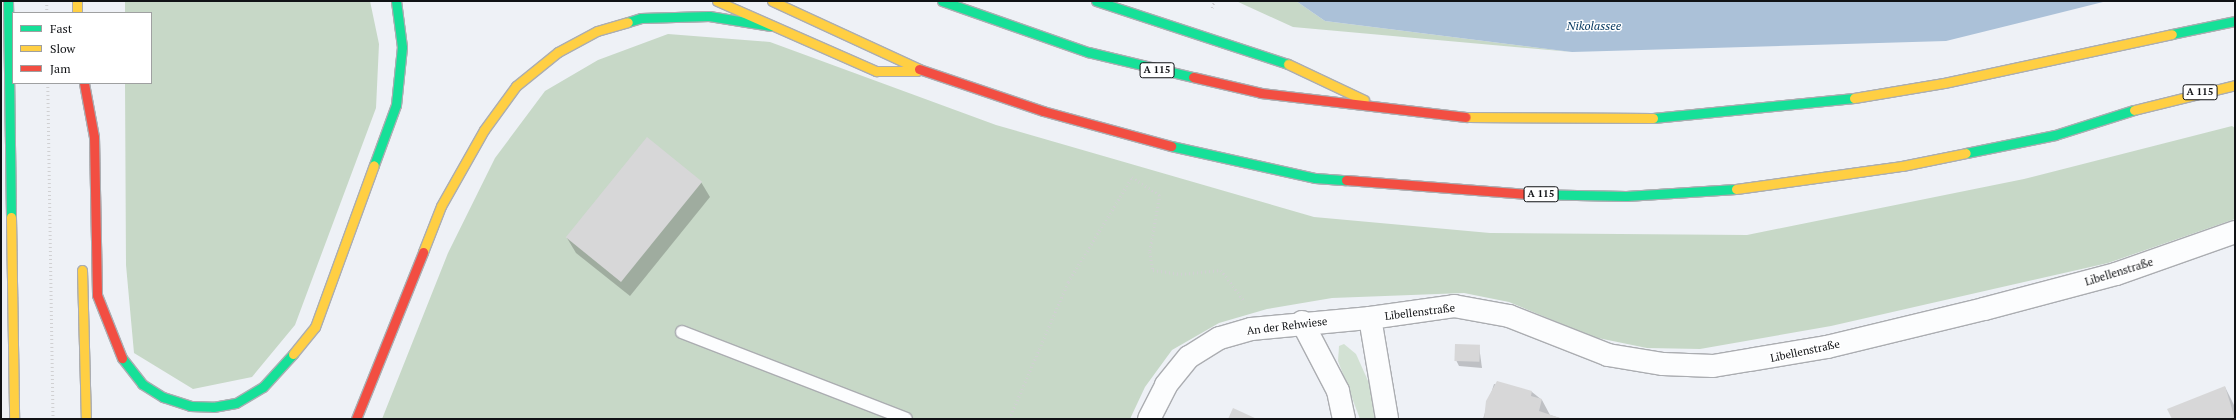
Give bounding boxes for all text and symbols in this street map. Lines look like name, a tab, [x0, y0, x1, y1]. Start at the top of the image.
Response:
legend	[12, 12, 152, 84]
water label: Nikolassee	[1567, 19, 1621, 33]
text: Fast	[50, 21, 72, 36]
text: Slow	[50, 41, 75, 56]
text: Jam	[50, 61, 71, 76]
road number: A 115	[1139, 62, 1175, 78]
road number: A 115	[2182, 84, 2218, 100]
road number: A 115	[1523, 186, 1559, 202]
street label: Libellenstraße	[2083, 255, 2155, 289]
street label: Libellenstraße	[1384, 301, 1456, 323]
street label: An der Rehwiese	[1246, 315, 1328, 337]
street label: Libellenstraße	[1769, 337, 1841, 365]

